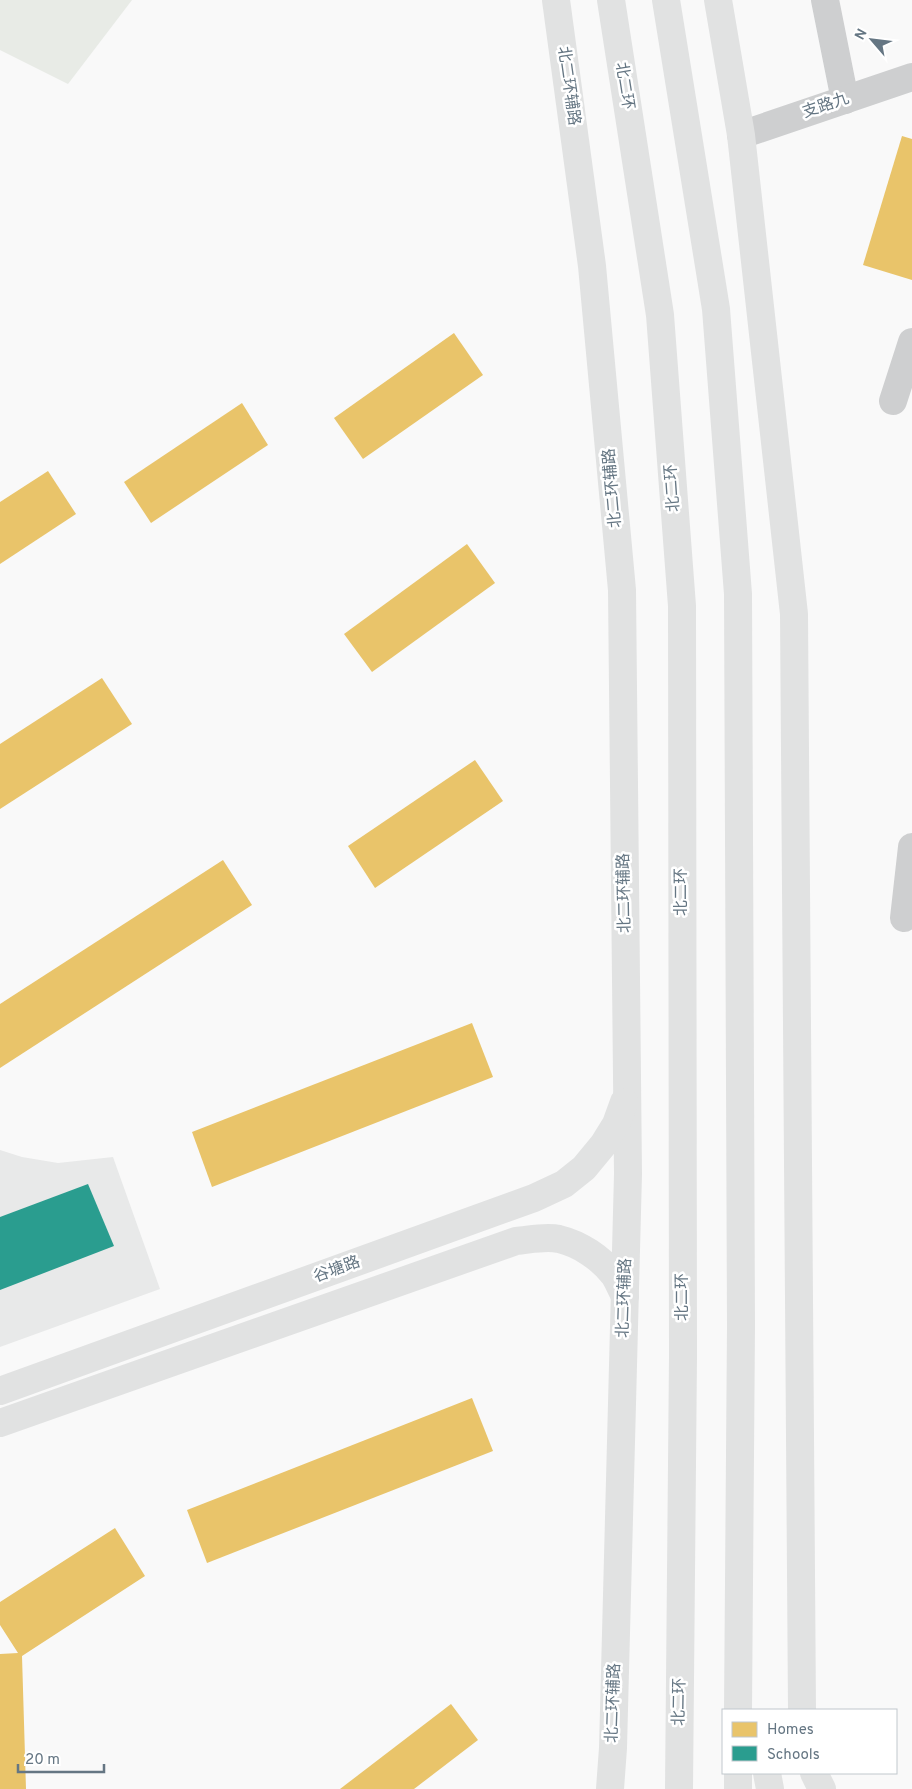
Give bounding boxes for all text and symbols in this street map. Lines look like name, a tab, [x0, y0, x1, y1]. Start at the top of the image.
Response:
north arrow	[847, 15, 897, 65]
text: N	[852, 26, 872, 43]
street label: 北二环辅路	[553, 45, 583, 127]
street label: 北二环	[610, 61, 638, 111]
street label: 支路九	[800, 89, 852, 123]
street label: 北二环辅路	[600, 447, 626, 529]
street label: 北二环	[661, 463, 685, 513]
street label: 北二环辅路	[614, 853, 636, 933]
street label: 北二环	[672, 868, 692, 916]
street label: 谷塘路	[311, 1252, 363, 1288]
street label: 北二环辅路	[614, 1258, 636, 1338]
street label: 北二环	[673, 1273, 693, 1321]
street label: 北二环辅路	[603, 1663, 625, 1743]
street label: 北二环	[670, 1678, 690, 1726]
legend	[722, 1709, 897, 1774]
text: Homes	[767, 1721, 814, 1740]
scale bar	[18, 1742, 104, 1774]
text: Schools	[767, 1746, 820, 1765]
text: 20 m	[25, 1751, 60, 1770]

